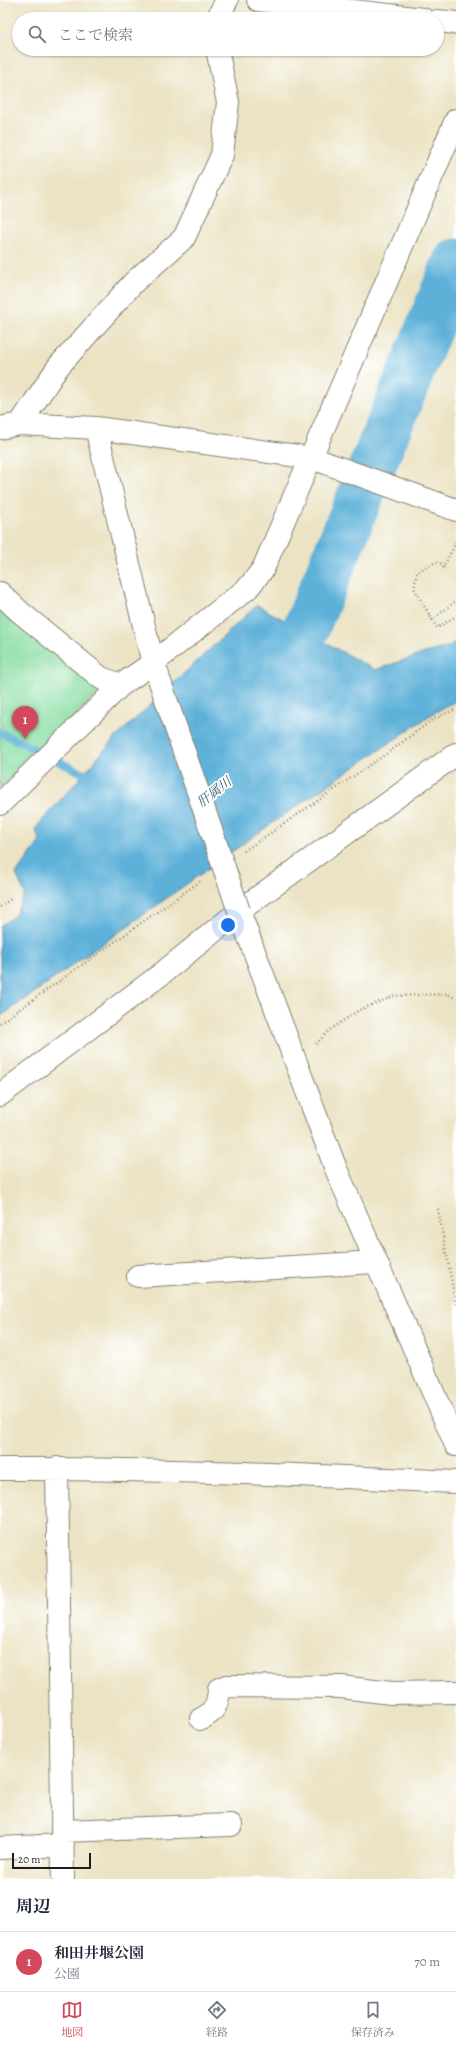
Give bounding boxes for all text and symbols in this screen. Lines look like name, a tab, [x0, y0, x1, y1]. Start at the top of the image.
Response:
search box	[12, 12, 444, 56]
icon: search	[26, 23, 48, 45]
text: ここで検索	[58, 25, 133, 45]
pin: 1	[12, 706, 38, 739]
water label: 肝属川	[193, 772, 236, 811]
your location	[218, 915, 238, 935]
scale bar	[12, 1851, 91, 1870]
text: 20 m	[18, 1852, 40, 1867]
text: 周辺	[16, 1895, 50, 1918]
text: 和田井堰公園	[54, 1943, 144, 1963]
text: 1	[27, 1953, 31, 1970]
text: 70 m	[414, 1953, 440, 1970]
text: 公園	[54, 1965, 80, 1982]
tab: 地図	[61, 1999, 83, 2040]
tab: 経路	[206, 1999, 228, 2040]
tab: 保存済み	[351, 1999, 395, 2040]

